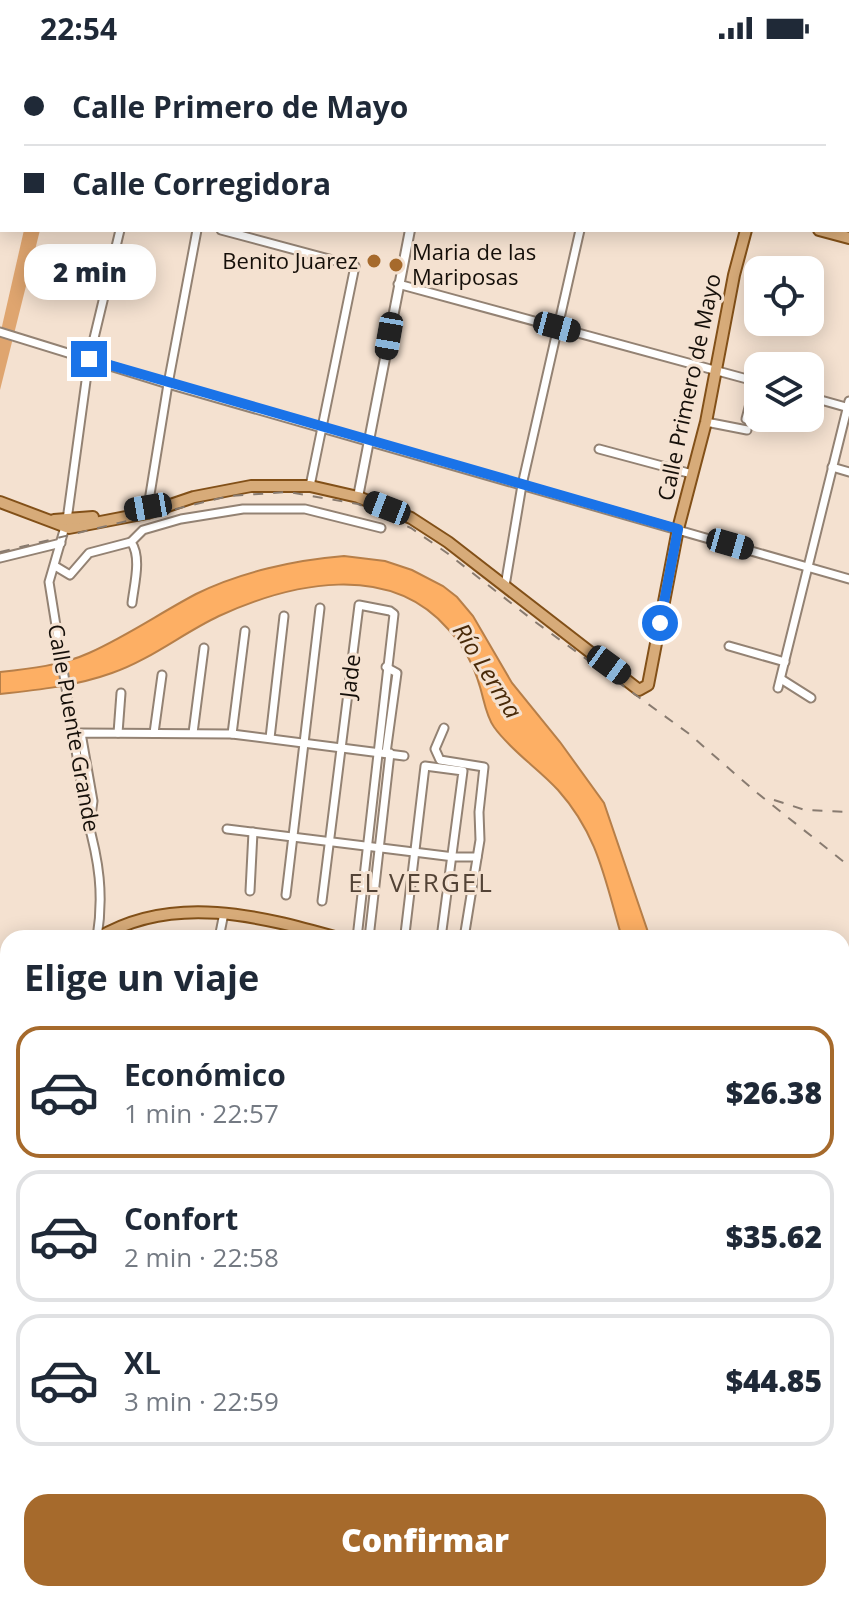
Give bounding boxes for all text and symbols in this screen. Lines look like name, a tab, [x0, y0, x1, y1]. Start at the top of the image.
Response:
text: 22:54	[40, 8, 117, 49]
text: Calle Primero de Mayo	[72, 86, 408, 127]
text: Calle Corregidora	[72, 163, 331, 204]
place label: Maria de las Mariposas	[412, 236, 536, 291]
callout: 2 min	[23, 243, 155, 299]
place label: Benito Juarez	[222, 245, 358, 275]
marker: Benito Juarez	[365, 252, 383, 270]
text: 2 min	[53, 254, 127, 290]
marker: Maria de las Mariposas	[387, 256, 405, 274]
map controls	[744, 256, 824, 432]
button: locate	[744, 256, 824, 336]
street label: Calle Primero de Mayo	[649, 270, 727, 503]
car	[531, 309, 583, 345]
car	[373, 310, 405, 362]
route end	[71, 341, 107, 377]
button: layers	[744, 352, 824, 432]
car	[360, 488, 414, 528]
car	[122, 491, 174, 523]
car	[704, 526, 756, 562]
route start	[642, 605, 678, 641]
water label: Río Lerma	[446, 616, 531, 725]
street label: Calle Puente Grande	[42, 622, 108, 834]
car	[583, 641, 635, 689]
street label: Jade	[331, 652, 367, 702]
district label: EL VERGEL	[348, 864, 494, 900]
text: Elige un viaje	[24, 953, 259, 1002]
text: Económico	[124, 1054, 286, 1095]
icon: car	[28, 1056, 100, 1128]
text: $26.38	[726, 1072, 822, 1113]
text: 1 min · 22:57	[124, 1095, 279, 1131]
text: Confort	[124, 1198, 238, 1239]
icon: car	[28, 1200, 100, 1272]
text: $35.62	[726, 1216, 822, 1257]
text: 2 min · 22:58	[124, 1239, 279, 1275]
text: XL	[124, 1342, 161, 1383]
icon: car	[28, 1344, 100, 1416]
text: $44.85	[726, 1360, 822, 1401]
text: 3 min · 22:59	[124, 1383, 279, 1419]
button: Confirmar	[24, 1494, 826, 1586]

